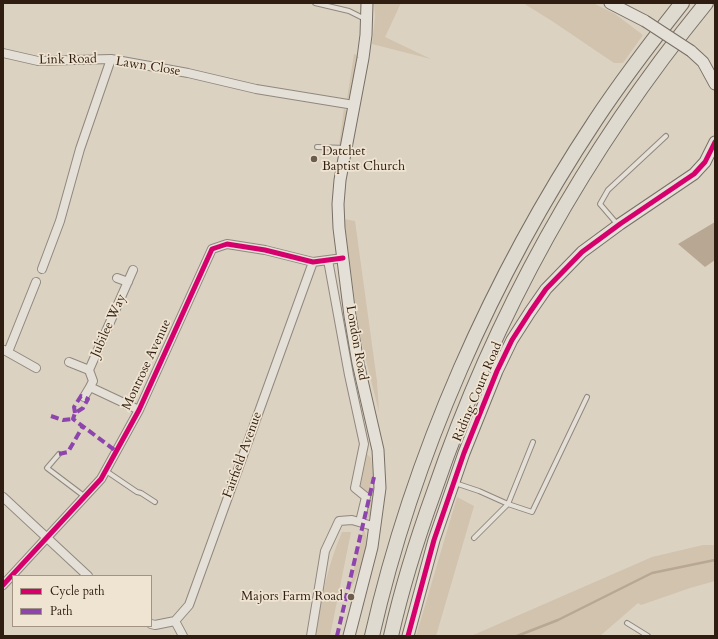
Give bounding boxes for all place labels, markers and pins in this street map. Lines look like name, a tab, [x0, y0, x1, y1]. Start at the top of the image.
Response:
place label: Datchet Baptist Church	[322, 144, 405, 175]
marker: Datchet Baptist Church	[309, 154, 319, 164]
place label: Majors Farm Road	[241, 589, 343, 605]
marker: Majors Farm Road	[346, 592, 356, 602]

